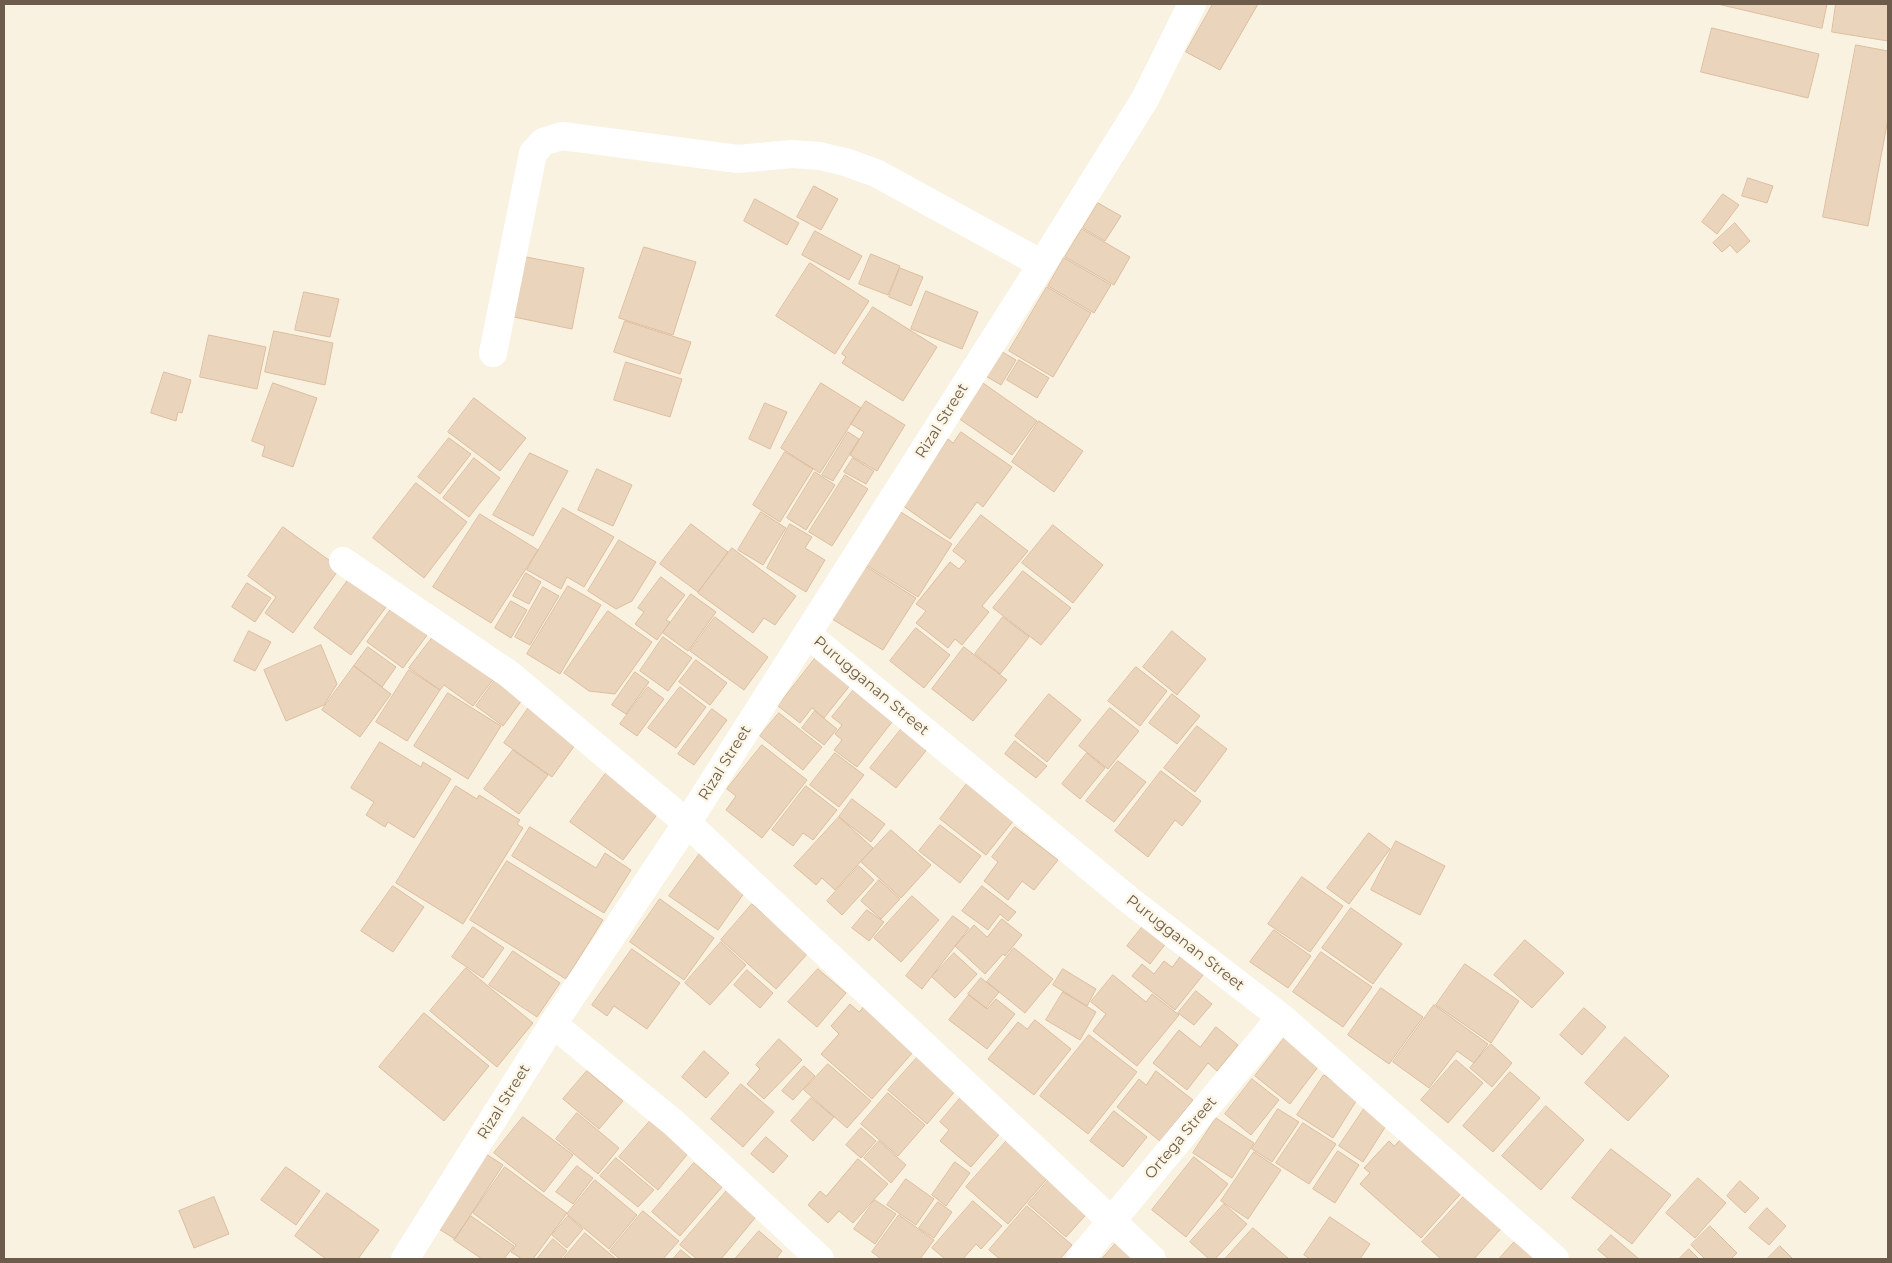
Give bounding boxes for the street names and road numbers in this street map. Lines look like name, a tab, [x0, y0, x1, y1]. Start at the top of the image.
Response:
street label: Rizal Street	[912, 380, 972, 462]
street label: Purugganan Street	[810, 633, 932, 739]
street label: Rizal Street	[695, 722, 755, 804]
street label: Purugganan Street	[1122, 891, 1248, 995]
street label: Rizal Street	[474, 1061, 534, 1143]
street label: Ortega Street	[1141, 1093, 1221, 1183]

